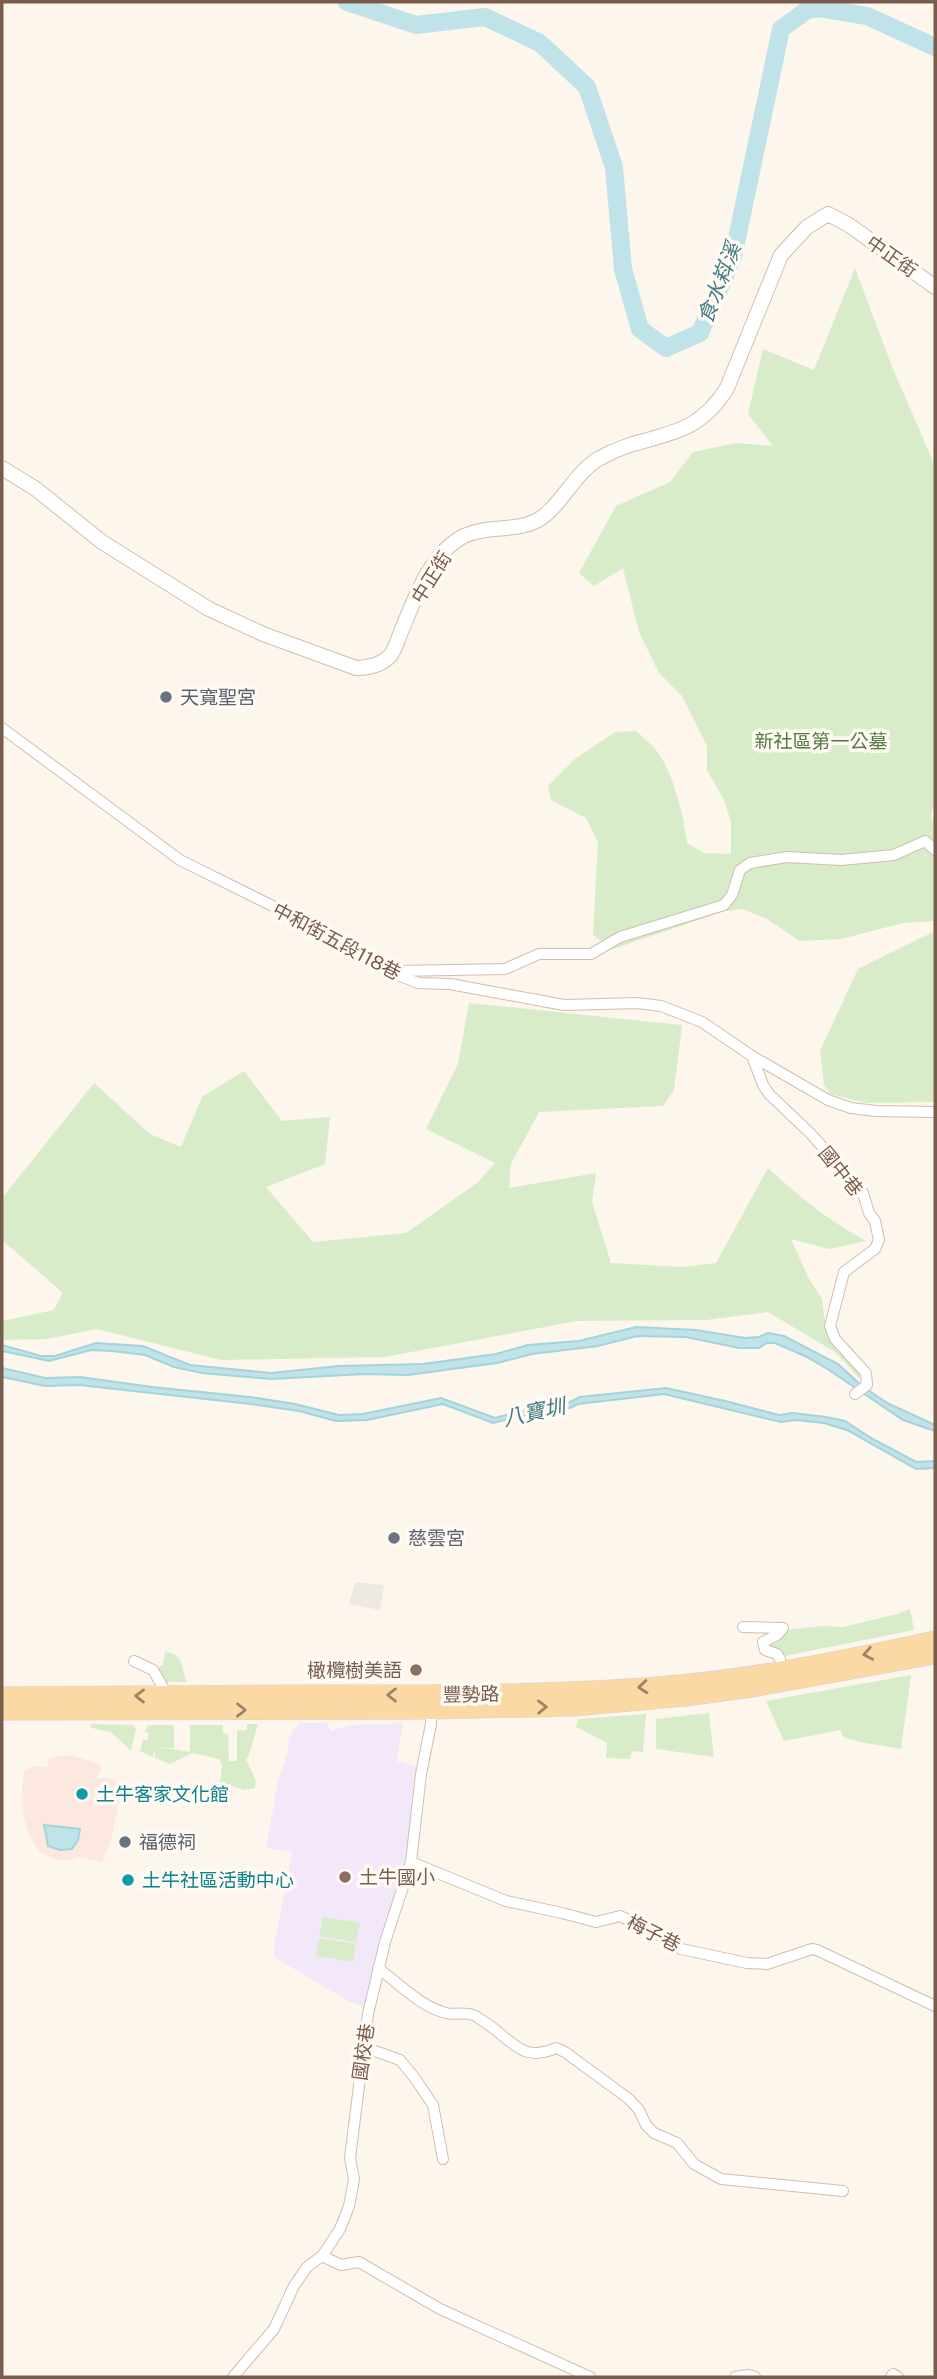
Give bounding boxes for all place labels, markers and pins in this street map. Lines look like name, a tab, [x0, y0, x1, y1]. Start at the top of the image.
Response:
place label: 天寬聖宮	[180, 686, 256, 708]
marker: 天寬聖宮	[158, 689, 174, 705]
place label: 慈雲宮	[408, 1527, 465, 1549]
marker: 慈雲宮	[386, 1530, 402, 1546]
place label: 橄欖樹美語	[307, 1659, 402, 1681]
marker: 橄欖樹美語	[408, 1662, 424, 1678]
place label: 土牛客家文化館	[96, 1783, 229, 1805]
marker: 土牛客家文化館	[74, 1786, 90, 1802]
place label: 福德祠	[139, 1831, 196, 1853]
marker: 福德祠	[117, 1834, 133, 1850]
place label: 土牛國小	[359, 1866, 435, 1888]
place label: 土牛社區活動中心	[142, 1869, 294, 1891]
marker: 土牛國小	[337, 1869, 353, 1885]
marker: 土牛社區活動中心	[120, 1872, 136, 1888]

